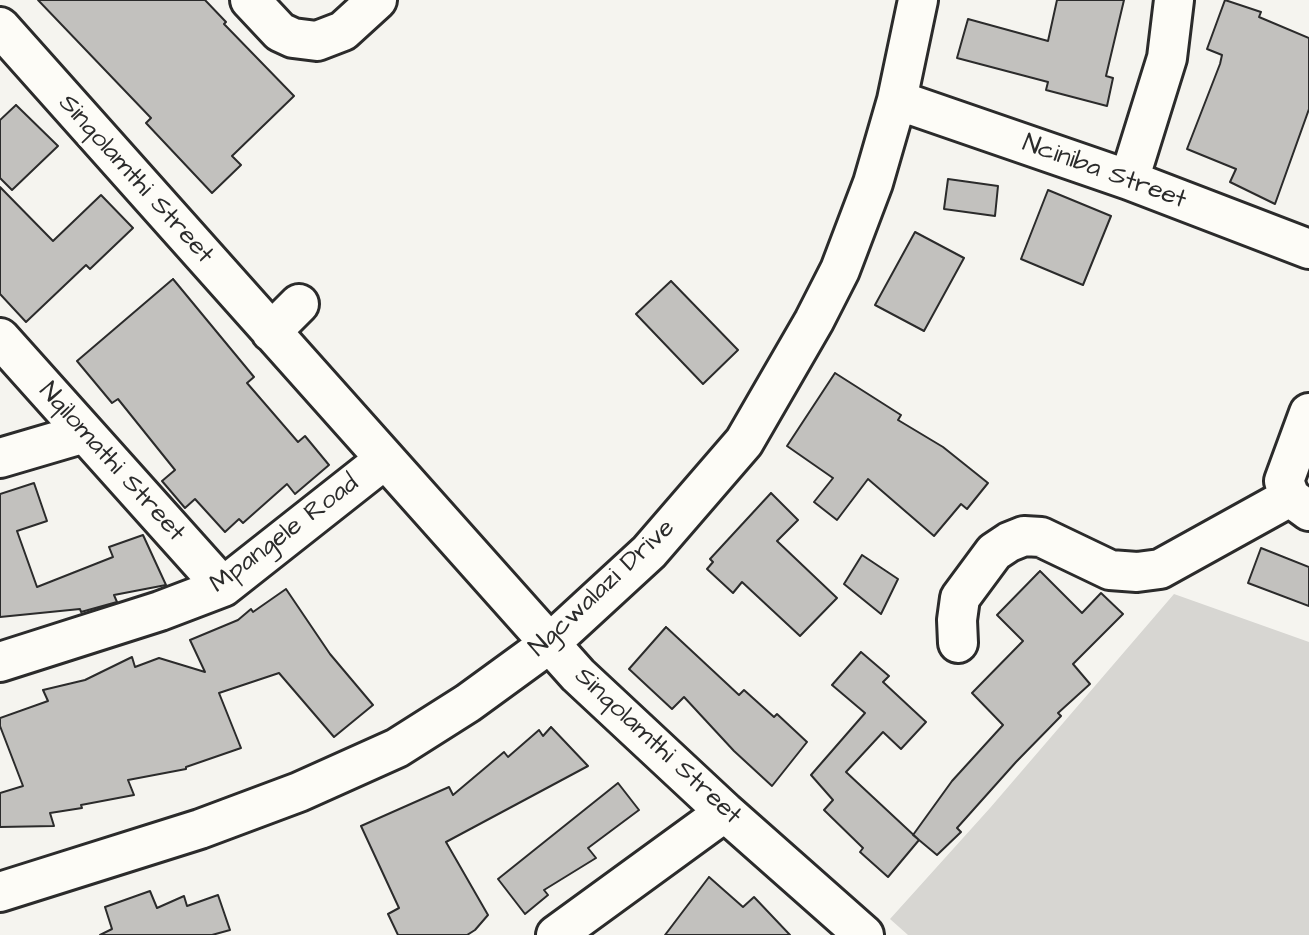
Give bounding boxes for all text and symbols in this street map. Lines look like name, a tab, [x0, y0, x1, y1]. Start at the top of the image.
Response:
street label: Sinqolamthi Street	[51, 89, 219, 271]
street label: Nciniba Street	[1018, 129, 1190, 217]
street label: Nqilomathi Street	[31, 377, 191, 549]
street label: Mpangele Road	[205, 469, 365, 601]
street label: Ngcwalazi Drive	[524, 514, 682, 664]
street label: Sinqolamthi Street	[567, 662, 747, 832]

